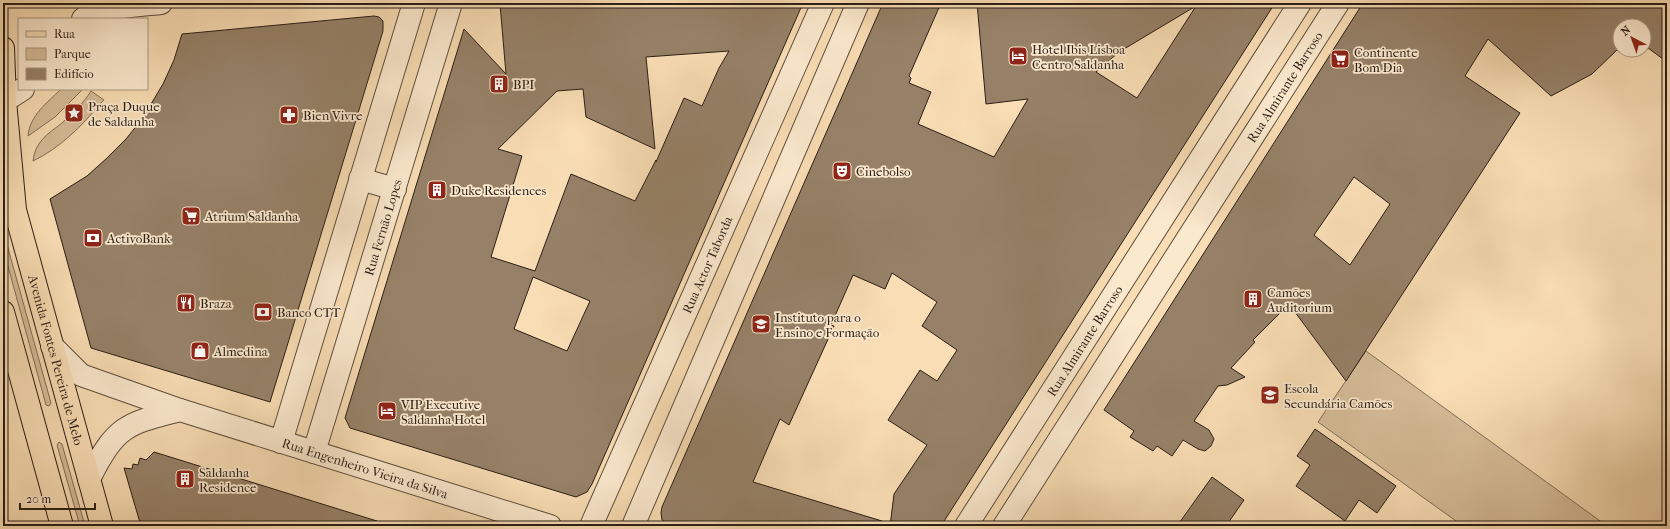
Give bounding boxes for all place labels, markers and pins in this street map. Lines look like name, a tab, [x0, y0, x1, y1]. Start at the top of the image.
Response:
place label: Hotel Ibis Lisboa Centro Saldanha	[1032, 42, 1126, 72]
hotel icon: Hotel Ibis Lisboa Centro Saldanha	[1007, 45, 1029, 67]
place label: Continente Bom Dia	[1354, 45, 1418, 75]
supermarket icon: Continente Bom Dia	[1329, 48, 1351, 70]
building icon: BPI	[488, 73, 510, 95]
place label: BPI	[513, 77, 534, 92]
place label: Praça Duque de Saldanha	[88, 99, 160, 129]
place icon: Praça Duque de Saldanha	[63, 102, 85, 124]
pharmacy icon: Bien Vivre	[278, 104, 300, 126]
place label: Bien Vivre	[303, 108, 363, 123]
theatre icon: Cinebolso	[831, 160, 853, 182]
place label: Cinebolso	[856, 164, 911, 179]
building icon: Duke Residences	[426, 179, 448, 201]
place label: Duke Residences	[451, 183, 546, 198]
supermarket icon: Atrium Saldanha	[180, 205, 202, 227]
place label: Atrium Saldanha	[204, 209, 299, 224]
bank icon: ActivoBank	[82, 227, 104, 249]
place label: ActivoBank	[106, 231, 171, 246]
place label: Camões Auditorium	[1266, 285, 1332, 315]
building icon: Camões Auditorium	[1242, 288, 1264, 310]
restaurant icon: Braza	[175, 292, 197, 314]
place label: Braza	[200, 296, 233, 311]
bank icon: Banco CTT	[252, 301, 274, 323]
place label: Banco CTT	[277, 305, 341, 320]
place label: Instituto para o Ensino e Formação	[775, 310, 880, 341]
school or university icon: Instituto para o Ensino e Formação	[750, 313, 772, 335]
shop icon: Almedina	[189, 340, 211, 362]
place label: Almedina	[213, 344, 269, 359]
place label: Escola Secundária Camões	[1284, 381, 1393, 411]
school or university icon: Escola Secundária Camões	[1259, 384, 1281, 406]
place label: VIP Executive Saldanha Hotel	[400, 397, 486, 427]
hotel icon: VIP Executive Saldanha Hotel	[376, 400, 398, 422]
place label: Saldanha Residence	[199, 465, 257, 495]
building icon: Saldanha Residence	[174, 468, 196, 490]

